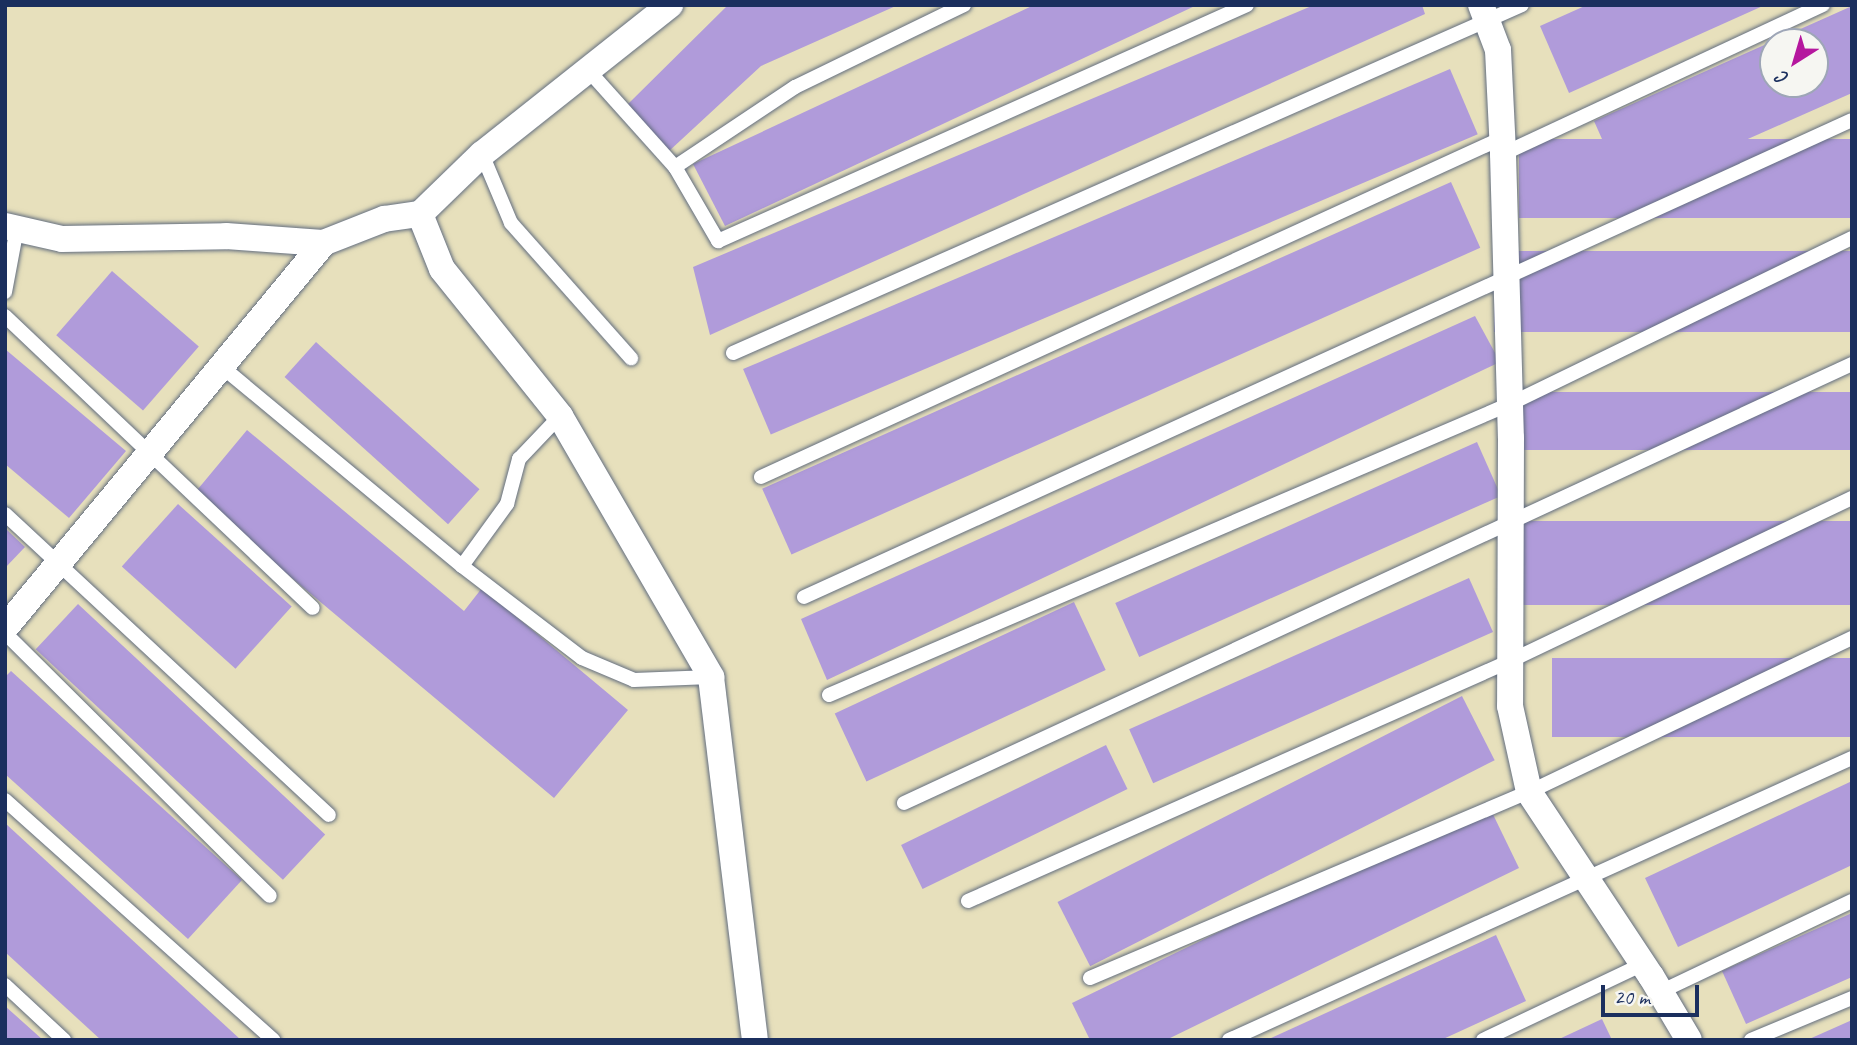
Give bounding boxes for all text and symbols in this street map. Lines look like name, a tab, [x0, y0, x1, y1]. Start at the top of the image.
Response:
north arrow	[1759, 28, 1829, 98]
text: С	[1772, 66, 1794, 91]
scale bar	[1605, 972, 1703, 1016]
text: 20 m	[1614, 984, 1650, 1010]

